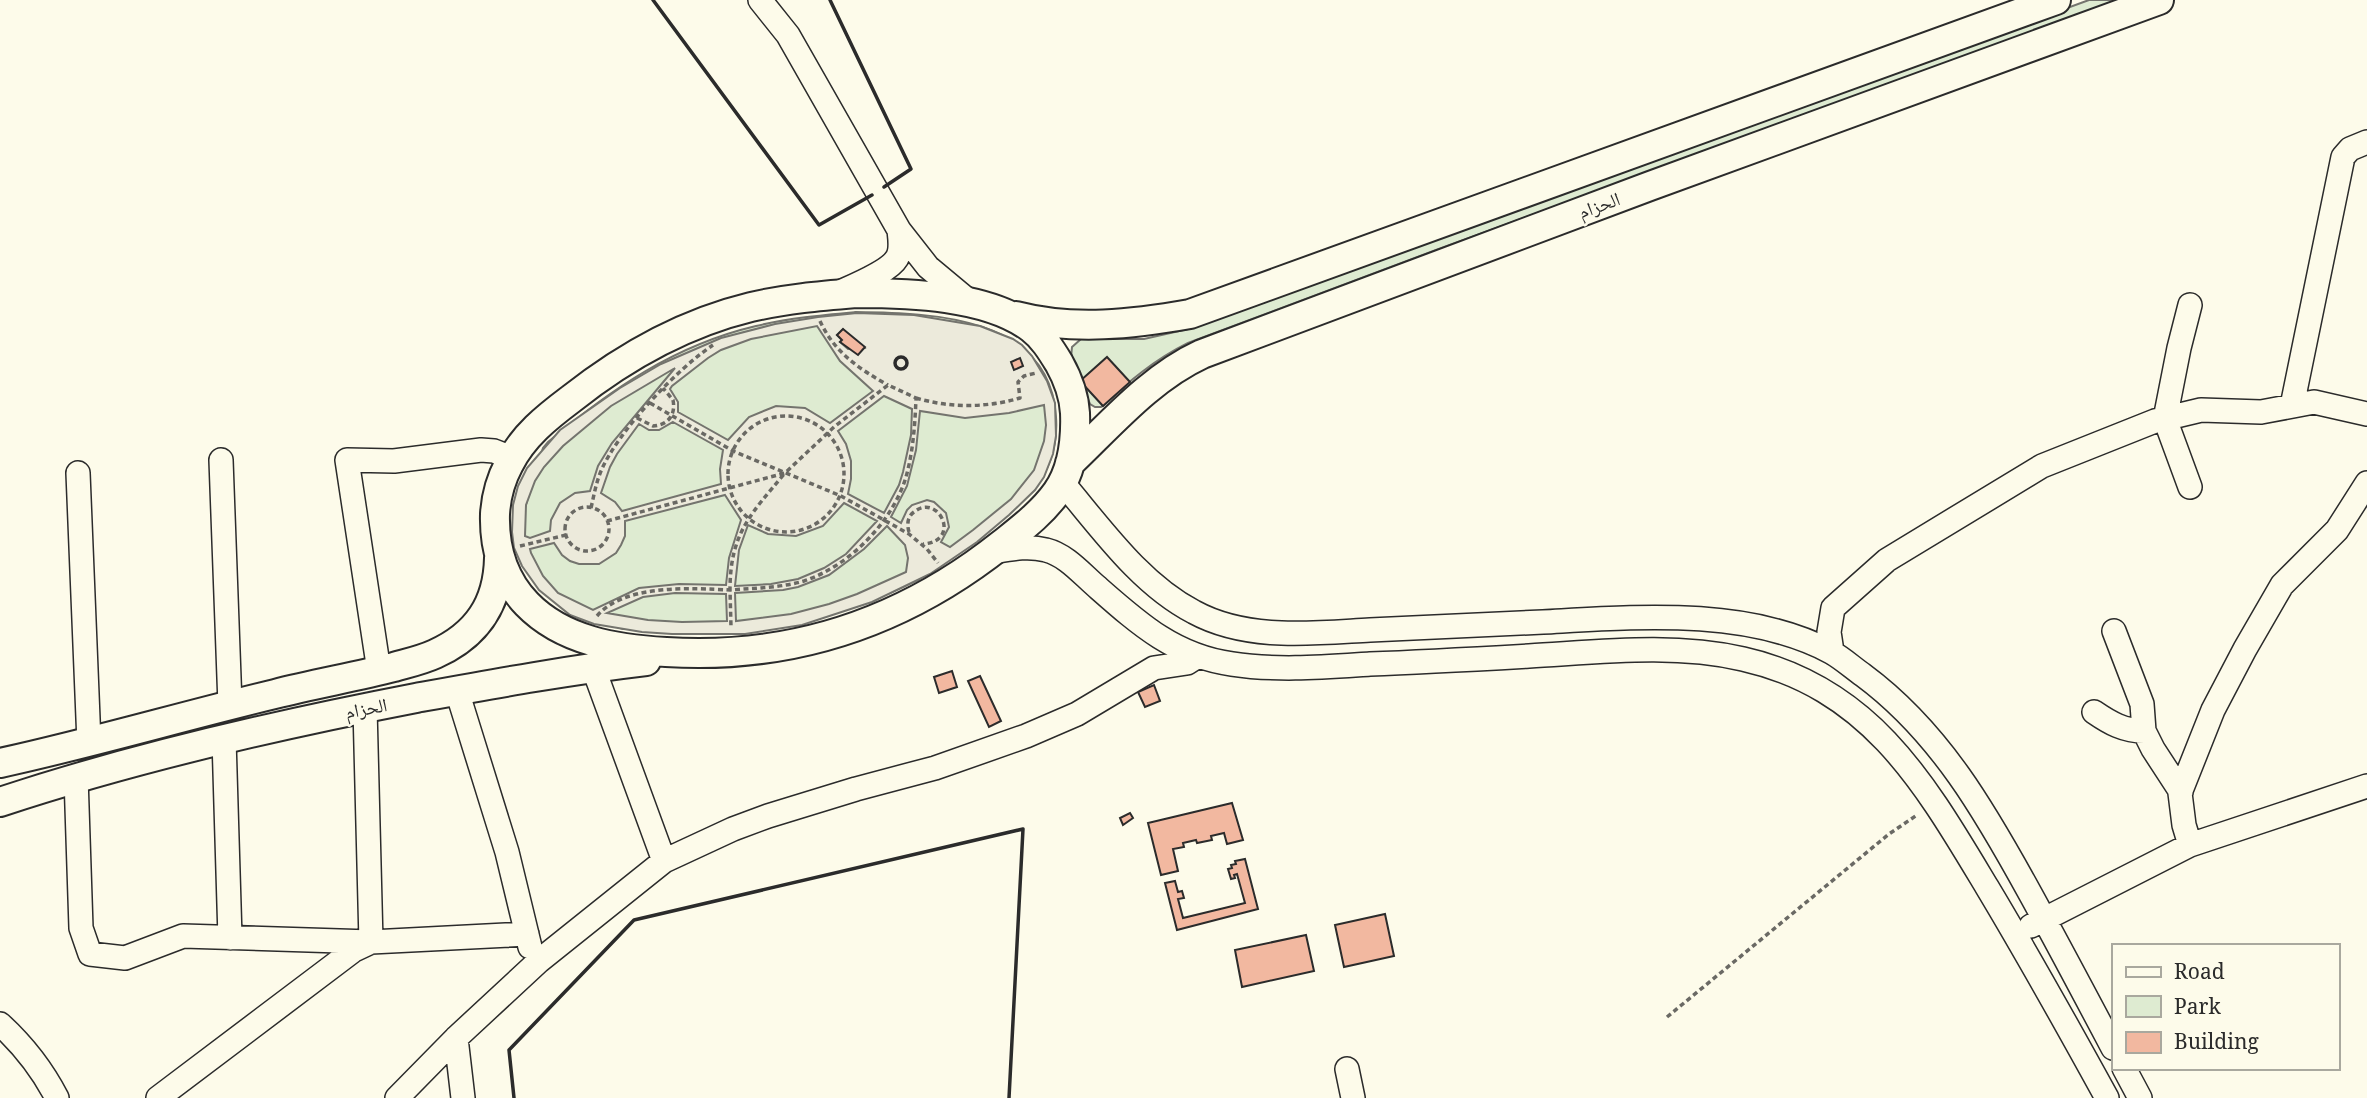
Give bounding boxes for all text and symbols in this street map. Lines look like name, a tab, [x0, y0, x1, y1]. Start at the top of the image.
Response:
street label: الحزام	[1574, 185, 1626, 230]
street label: الحزام	[343, 691, 391, 731]
legend	[2112, 944, 2339, 1070]
text: Road	[2174, 957, 2225, 992]
text: Park	[2174, 992, 2221, 1027]
text: Building	[2174, 1027, 2259, 1062]

